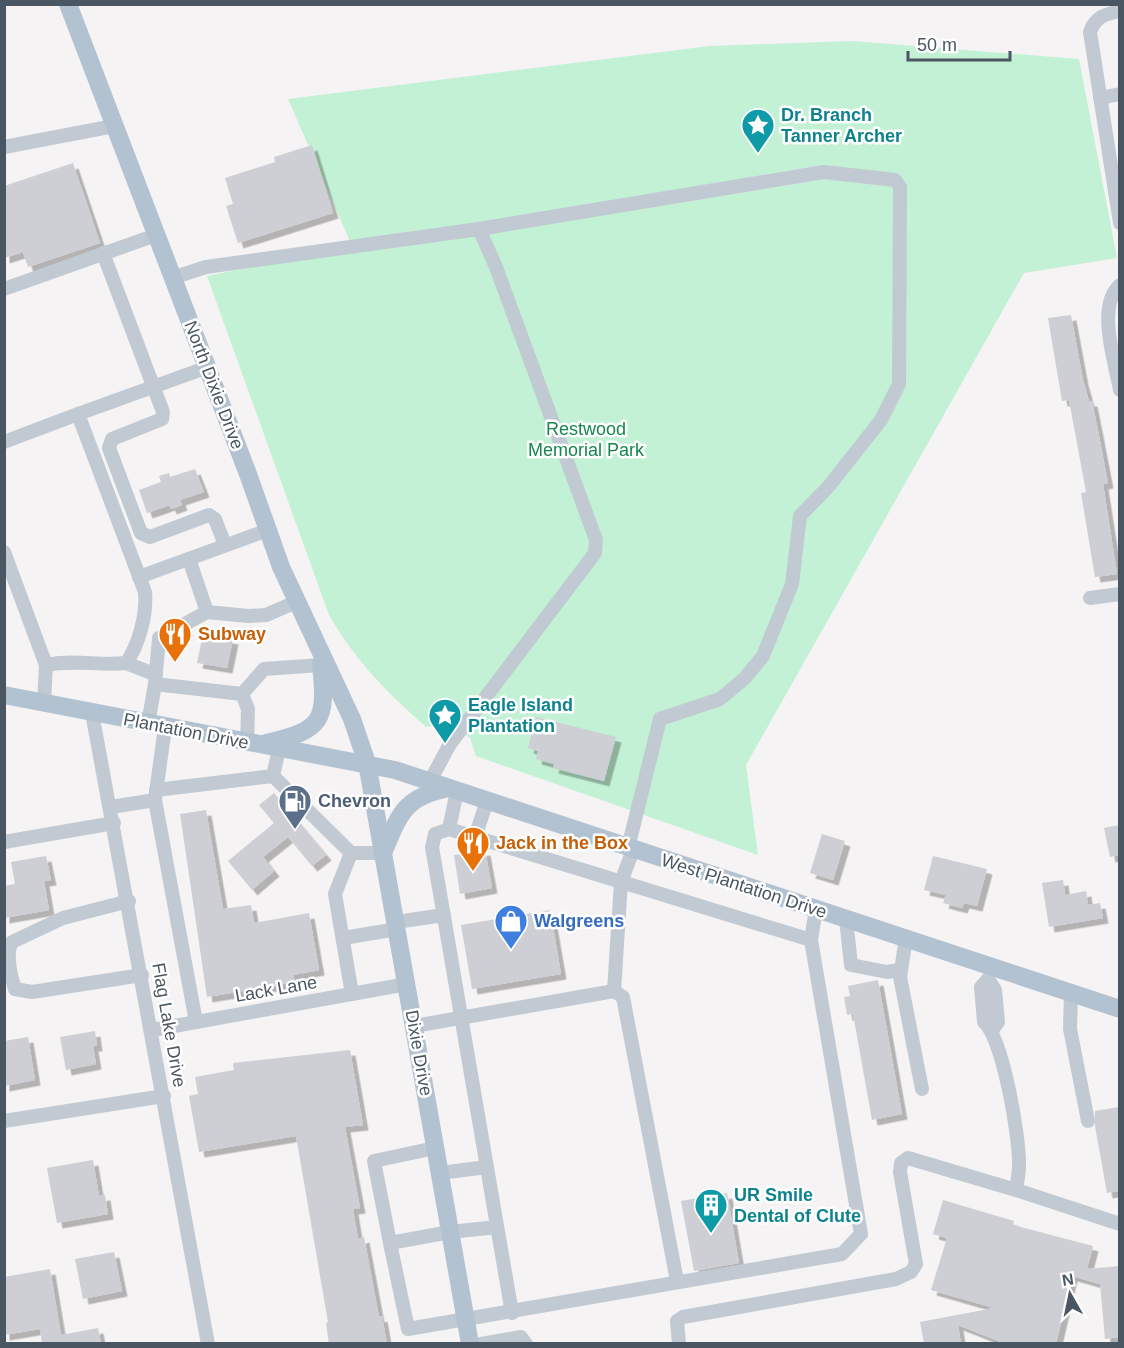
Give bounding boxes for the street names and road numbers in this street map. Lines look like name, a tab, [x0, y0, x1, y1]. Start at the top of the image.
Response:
street label: North Dixie Drive	[180, 318, 248, 452]
street label: Plantation Drive	[122, 709, 250, 753]
street label: West Plantation Drive	[659, 850, 829, 922]
street label: Flag Lake Drive	[148, 961, 190, 1089]
street label: Lack Lane	[233, 972, 319, 1006]
street label: Dixie Drive	[402, 1008, 436, 1098]

